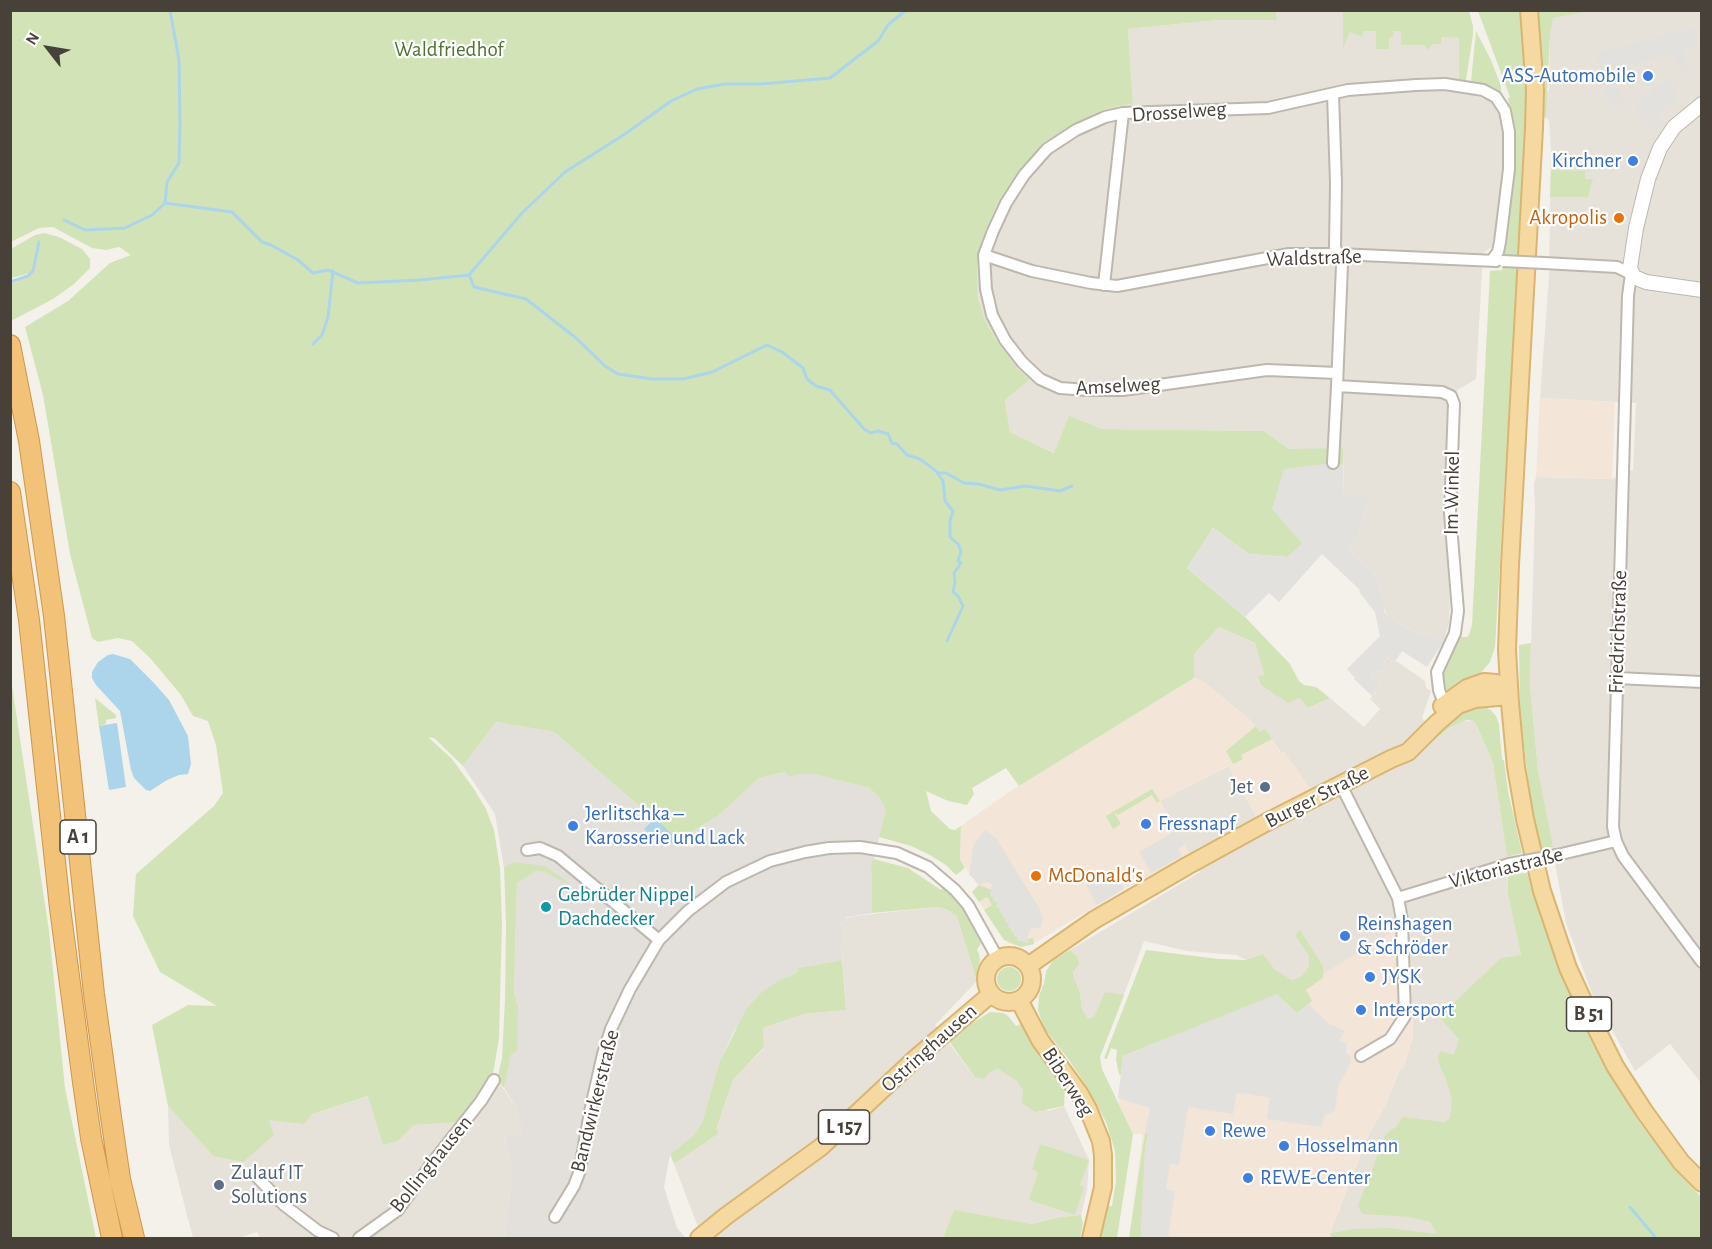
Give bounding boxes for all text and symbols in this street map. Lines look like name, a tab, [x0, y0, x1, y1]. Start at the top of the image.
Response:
north arrow	[18, 18, 78, 78]
text: N	[23, 30, 42, 48]
park label: Waldfriedhof	[394, 37, 504, 63]
place label: ASS-Automobile	[1502, 63, 1636, 89]
marker: ASS-Automobile	[1641, 69, 1655, 83]
street label: Drosselweg	[1131, 96, 1227, 128]
place label: Kirchner	[1552, 148, 1621, 174]
marker: Kirchner	[1626, 154, 1640, 168]
place label: Akropolis	[1529, 205, 1607, 231]
marker: Akropolis	[1612, 211, 1626, 225]
street label: Waldstraße	[1266, 244, 1362, 272]
street label: Amselweg	[1075, 371, 1161, 401]
street label: Im Winkel	[1439, 451, 1465, 535]
street label: Friedrichstraße	[1603, 570, 1633, 694]
street label: Burger Straße	[1261, 760, 1373, 834]
place label: Jet	[1231, 774, 1253, 800]
marker: Jet	[1258, 780, 1272, 794]
place label: Jerlitschka – Karosserie und Lack	[585, 801, 745, 851]
place label: Fressnapf	[1158, 811, 1235, 837]
marker: Fressnapf	[1139, 817, 1153, 831]
marker: Jerlitschka – Karosserie und Lack	[566, 819, 580, 833]
road number: A 1	[60, 820, 96, 854]
street label: Viktoriastraße	[1446, 842, 1566, 894]
place label: McDonald's	[1048, 863, 1143, 889]
marker: McDonald's	[1029, 869, 1043, 883]
place label: Gebrüder Nippel Dachdecker	[558, 882, 694, 932]
marker: Gebrüder Nippel Dachdecker	[539, 900, 553, 914]
place label: Reinshagen & Schröder	[1357, 911, 1453, 961]
marker: Reinshagen & Schröder	[1338, 929, 1352, 943]
place label: JYSK	[1382, 964, 1421, 990]
marker: JYSK	[1363, 970, 1377, 984]
place label: Intersport	[1373, 997, 1454, 1023]
road number: B 51	[1566, 997, 1612, 1031]
street label: Ostringhausen	[876, 998, 982, 1098]
marker: Intersport	[1354, 1003, 1368, 1017]
street label: Bandwirkerstraße	[565, 1027, 625, 1175]
street label: Biberweg	[1036, 1043, 1100, 1121]
street label: Bollinghausen	[384, 1110, 478, 1218]
road number: L 157	[818, 1110, 870, 1144]
place label: Rewe	[1222, 1118, 1266, 1144]
marker: Rewe	[1203, 1124, 1217, 1138]
place label: Hosselmann	[1296, 1133, 1398, 1159]
marker: Hosselmann	[1277, 1139, 1291, 1153]
place label: Zulauf IT Solutions	[231, 1160, 307, 1210]
place label: REWE-Center	[1260, 1165, 1370, 1191]
marker: REWE-Center	[1241, 1171, 1255, 1185]
marker: Zulauf IT Solutions	[212, 1178, 226, 1192]

